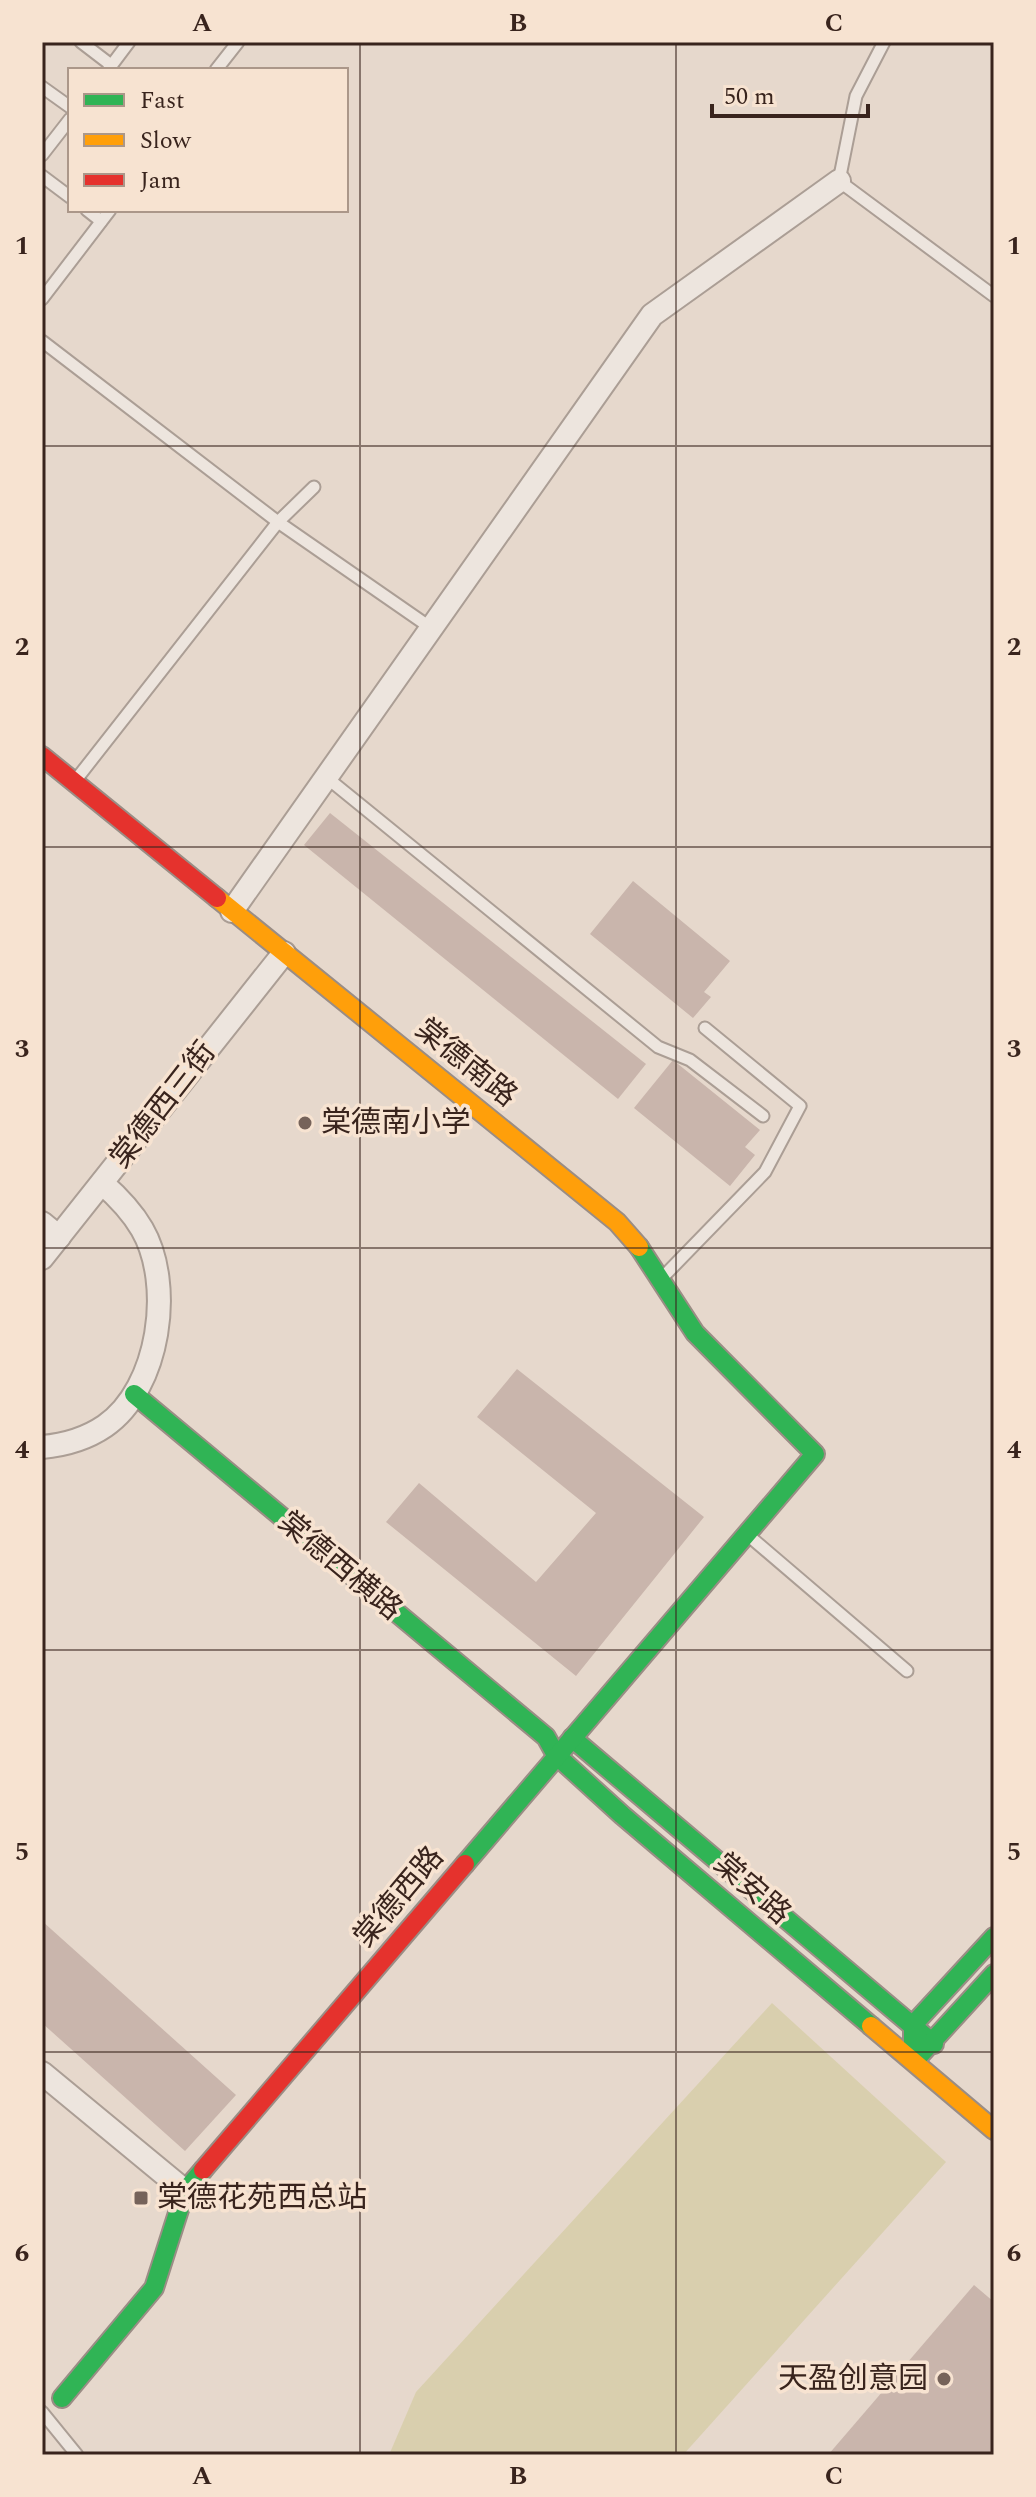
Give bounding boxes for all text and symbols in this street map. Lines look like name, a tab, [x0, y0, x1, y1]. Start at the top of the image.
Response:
text: A	[192, 3, 212, 43]
text: B	[509, 3, 527, 43]
text: C	[825, 3, 843, 43]
legend	[68, 68, 348, 212]
scale bar	[712, 68, 868, 118]
text: 50 m	[724, 79, 775, 115]
text: Fast	[140, 83, 185, 119]
text: Slow	[140, 123, 192, 159]
text: Jam	[140, 163, 181, 199]
text: 1	[15, 226, 29, 266]
text: 1	[1007, 226, 1021, 266]
text: 2	[15, 627, 29, 667]
text: 2	[1007, 627, 1021, 667]
street label: 棠德南路	[405, 1007, 527, 1119]
text: 3	[15, 1029, 29, 1069]
text: 3	[1007, 1029, 1021, 1069]
street label: 棠德西三街	[99, 1032, 227, 1178]
place label: 棠德南小学	[321, 1100, 471, 1146]
marker: 棠德南小学	[296, 1114, 314, 1132]
text: 4	[15, 1430, 30, 1470]
text: 4	[1007, 1430, 1022, 1470]
street label: 棠德西横路	[268, 1500, 412, 1632]
text: 5	[15, 1832, 29, 1872]
text: 5	[1007, 1832, 1021, 1872]
street label: 棠德西路	[343, 1836, 455, 1958]
street label: 棠安路	[703, 1842, 801, 1936]
place label: 棠德花苑西总站	[157, 2175, 367, 2221]
marker: 棠德花苑西总站	[132, 2189, 150, 2207]
text: 6	[15, 2233, 29, 2273]
text: 6	[1007, 2233, 1021, 2273]
place label: 天盈创意园	[778, 2356, 928, 2402]
marker: 天盈创意园	[935, 2370, 953, 2388]
text: A	[192, 2456, 212, 2496]
text: B	[509, 2456, 527, 2496]
text: C	[825, 2456, 843, 2496]

